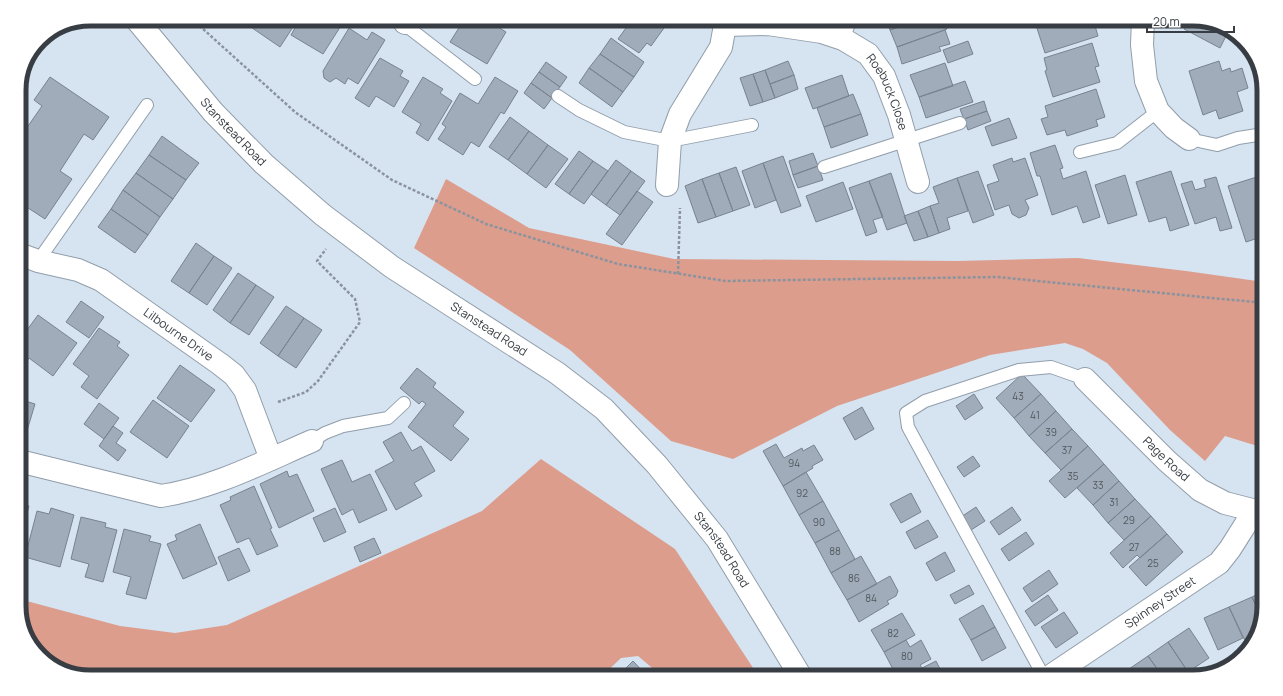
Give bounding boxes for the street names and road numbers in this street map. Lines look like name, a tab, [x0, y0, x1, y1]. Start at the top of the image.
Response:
street label: Roebuck Close	[863, 50, 912, 132]
street label: Stanstead Road	[197, 94, 270, 169]
street label: Stanstead Road	[447, 298, 531, 360]
street label: Lilbourne Drive	[140, 304, 217, 365]
street label: Page Road	[1139, 433, 1193, 485]
street label: Stanstead Road	[690, 508, 754, 591]
street label: Spinney Street	[1121, 572, 1199, 632]

